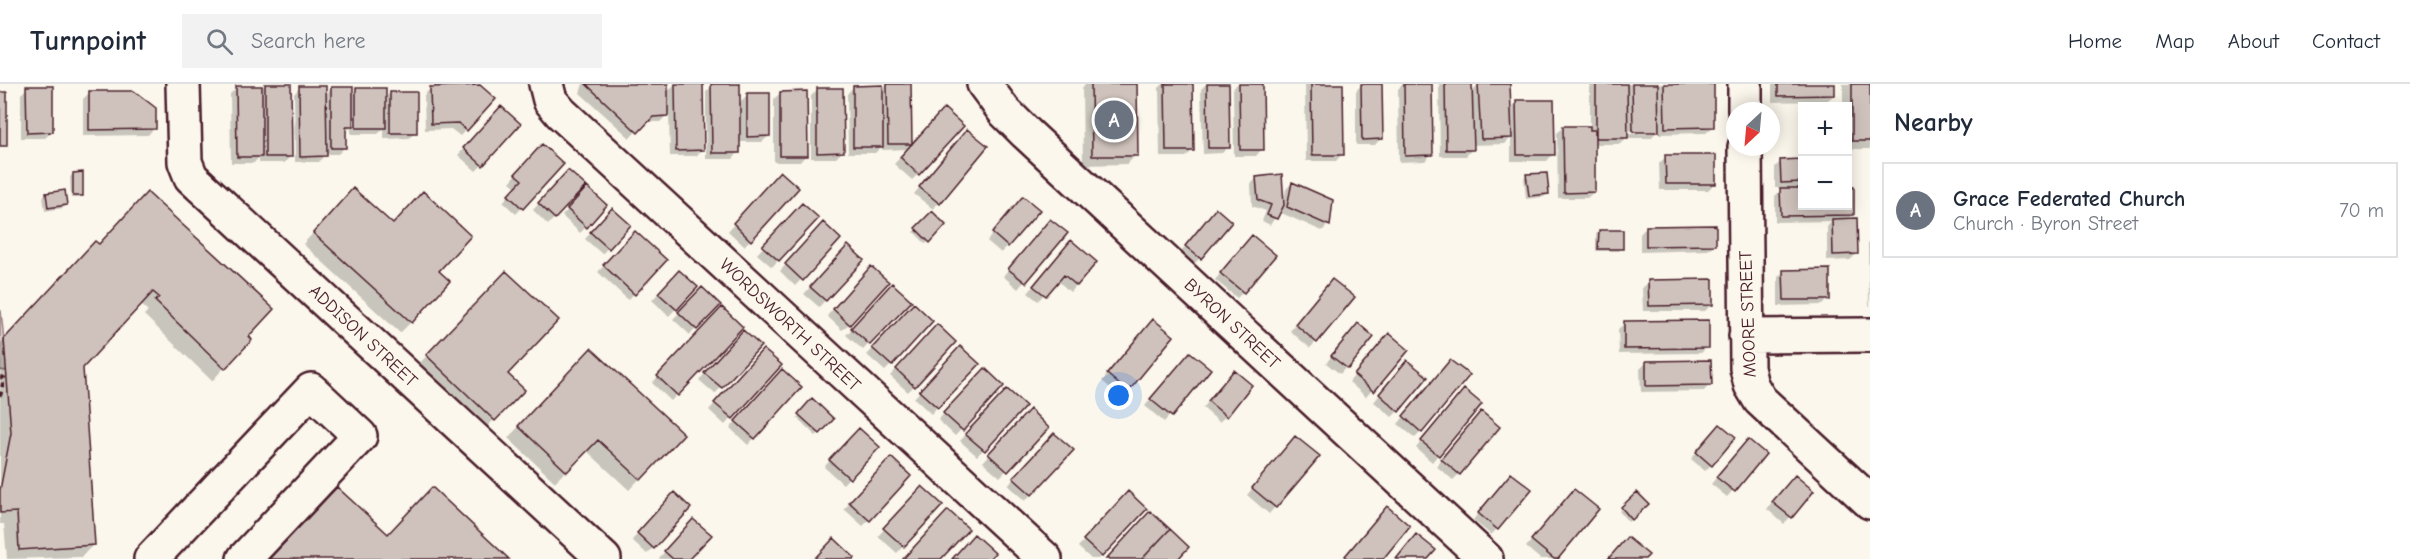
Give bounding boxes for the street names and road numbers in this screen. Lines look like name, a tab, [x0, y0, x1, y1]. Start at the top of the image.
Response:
street label: MOORE STREET	[1735, 250, 1761, 378]
street label: WORDSWORTH STREET	[715, 254, 865, 396]
street label: BYRON STREET	[1180, 274, 1285, 374]
street label: ADDISON STREET	[305, 281, 422, 392]

